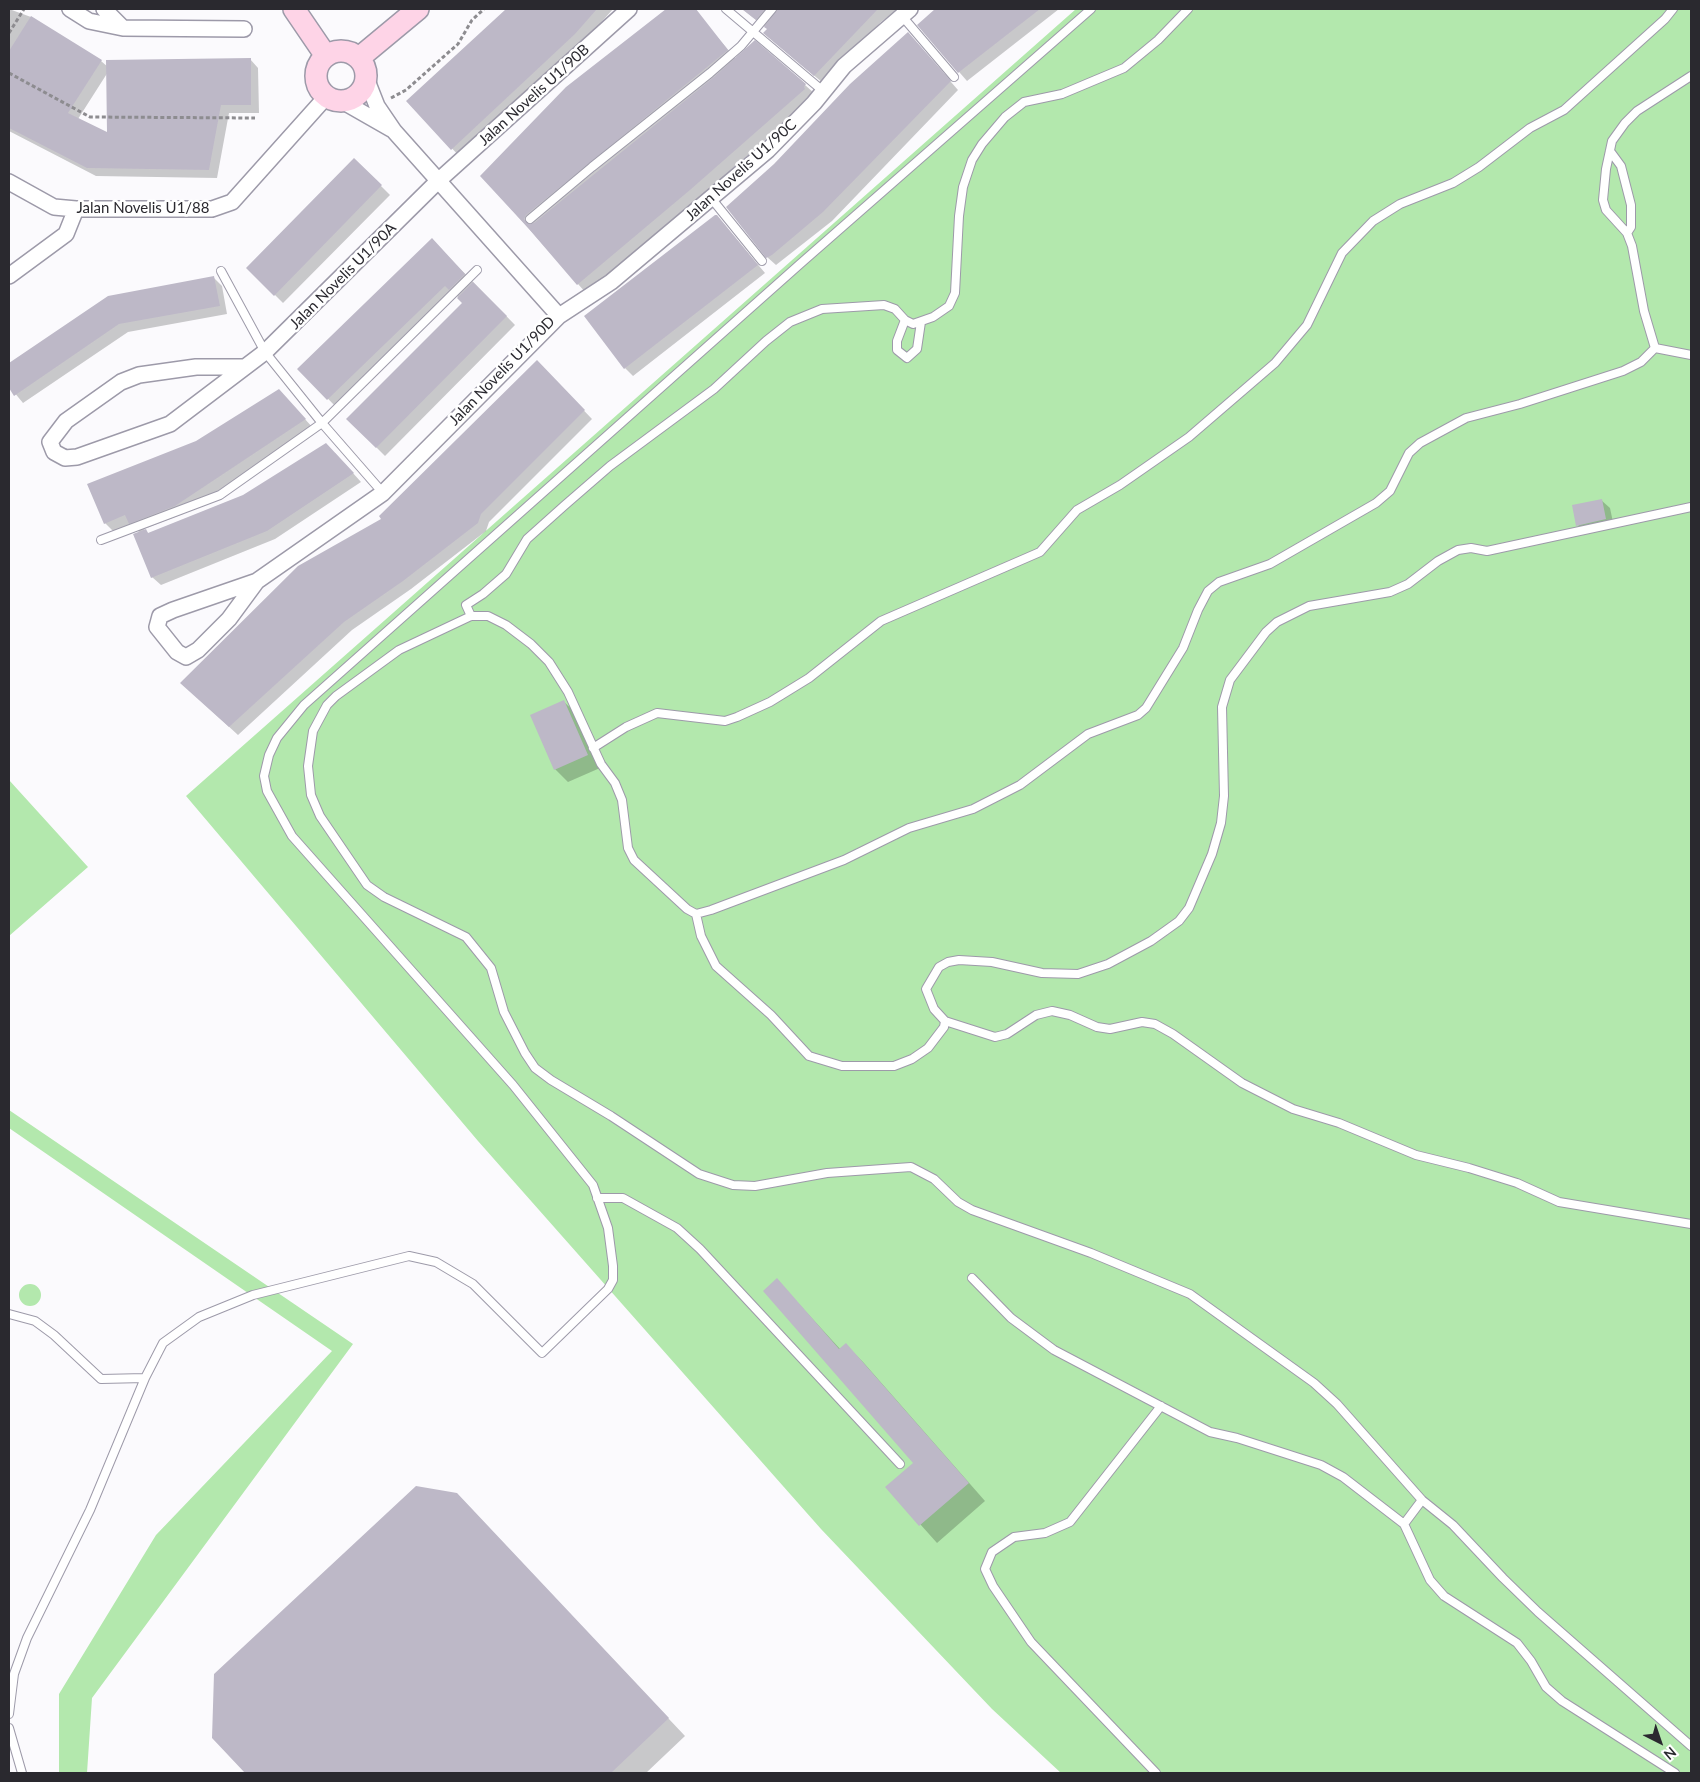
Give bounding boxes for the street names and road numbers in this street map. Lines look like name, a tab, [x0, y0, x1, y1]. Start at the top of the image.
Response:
street label: Jalan Novelis U1/90B	[475, 41, 593, 149]
street label: Jalan Novelis U1/90C	[682, 115, 800, 225]
street label: Jalan Novelis U1/88	[76, 199, 210, 217]
street label: Jalan Novelis U1/90A	[286, 219, 400, 333]
street label: Jalan Novelis U1/90D	[445, 313, 559, 429]

